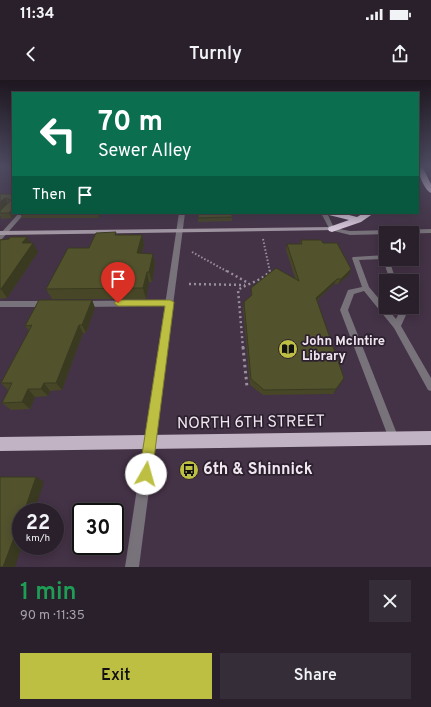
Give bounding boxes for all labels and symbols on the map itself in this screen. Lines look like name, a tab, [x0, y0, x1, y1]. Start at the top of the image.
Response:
pin	[101, 262, 135, 303]
place label: John McIntire Library	[302, 334, 385, 365]
library icon: John McIntire Library	[277, 338, 299, 360]
street label: NORTH 6TH STREET	[177, 412, 325, 434]
position arrow	[125, 453, 167, 495]
bus stop icon: 6th & Shinnick	[178, 459, 200, 481]
place label: 6th & Shinnick	[203, 460, 313, 480]
speed limit sign: 30	[72, 503, 124, 555]

